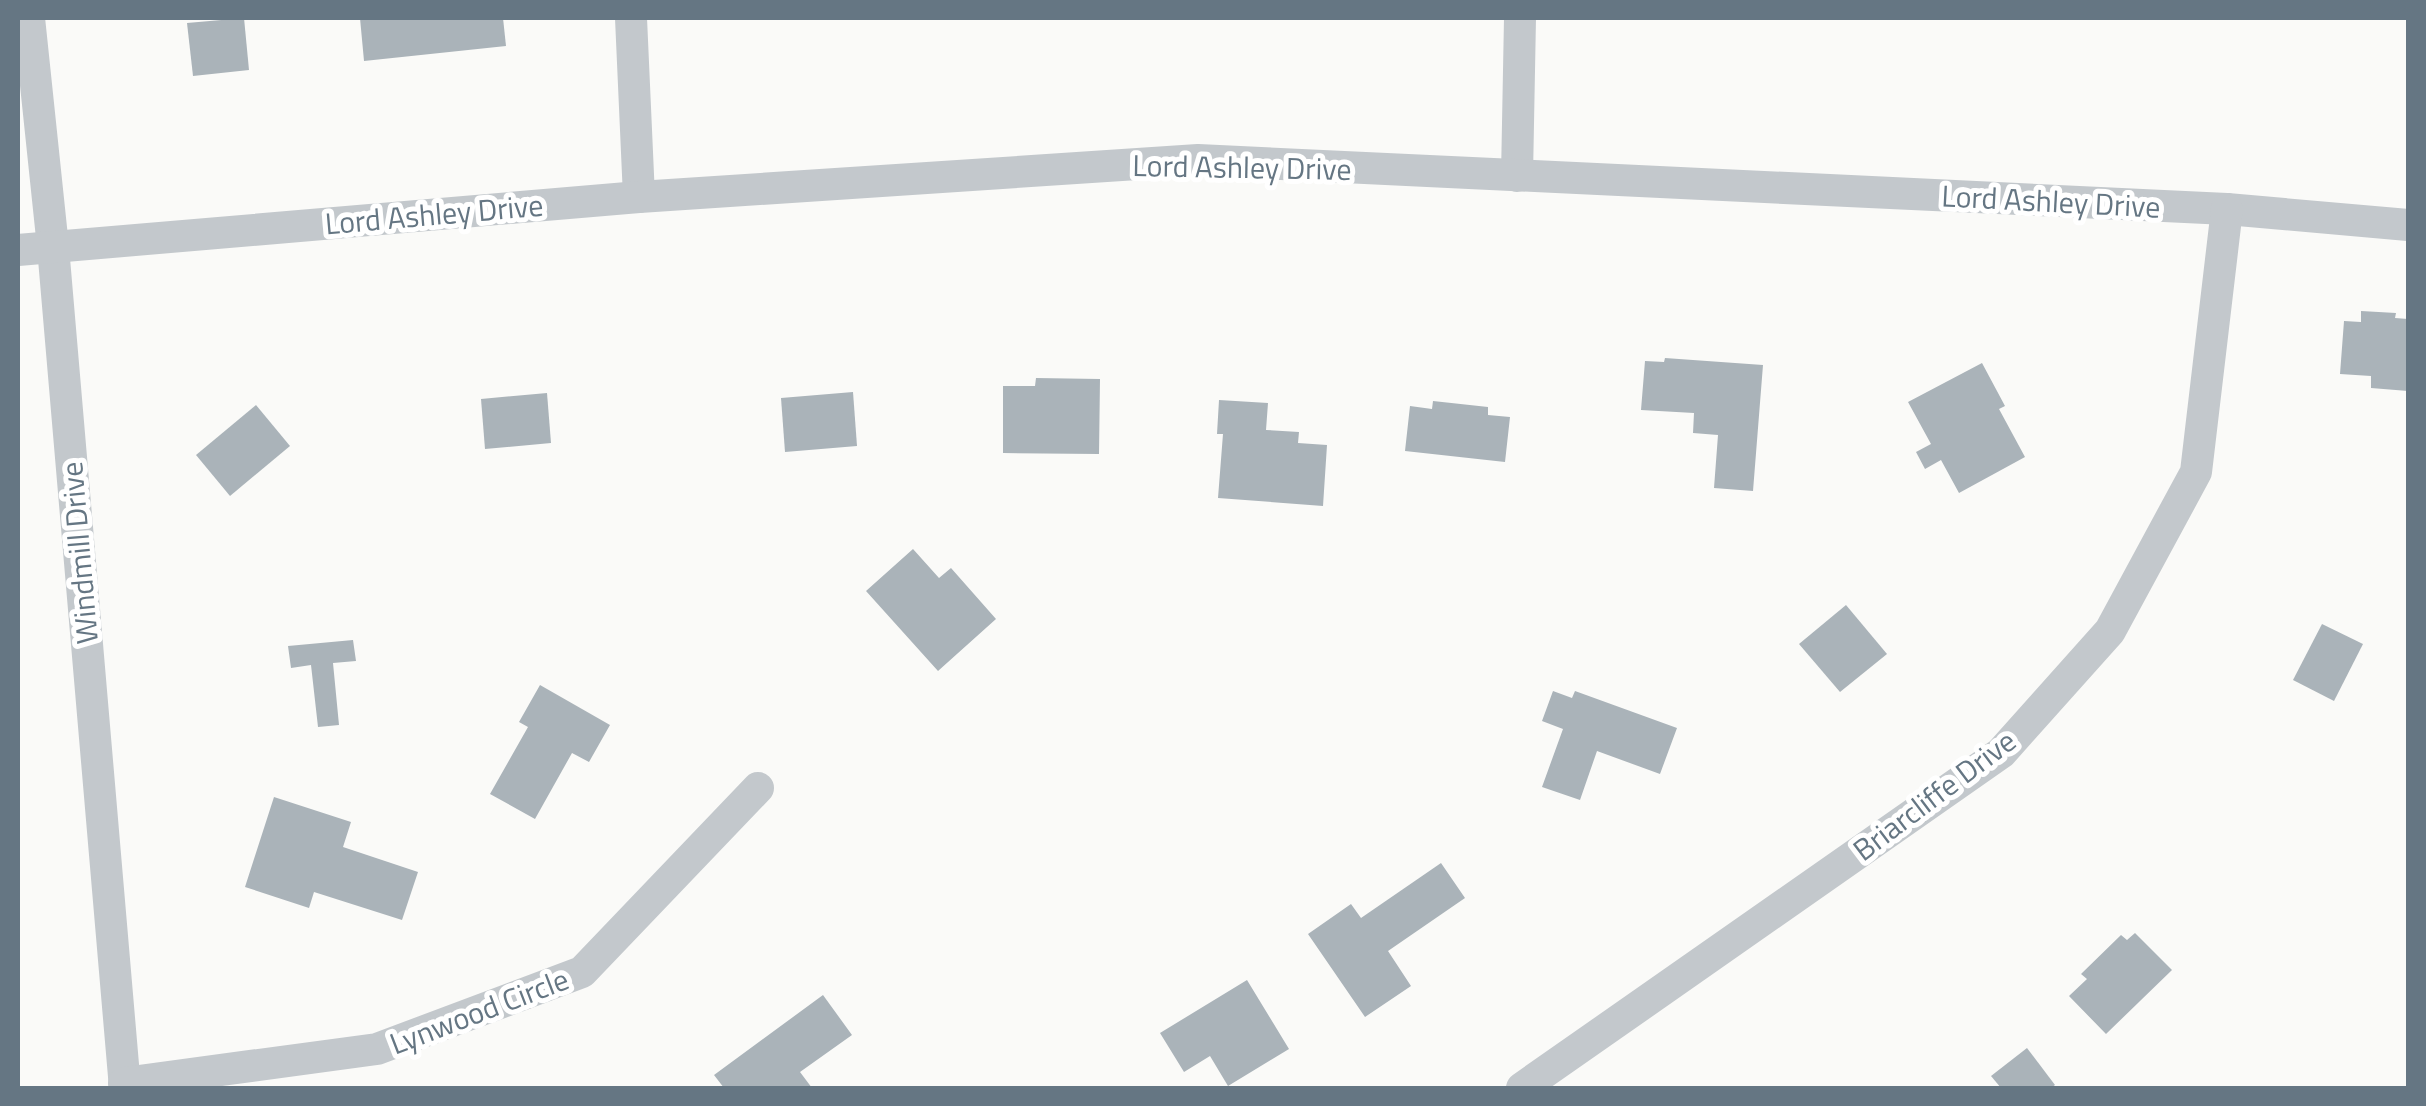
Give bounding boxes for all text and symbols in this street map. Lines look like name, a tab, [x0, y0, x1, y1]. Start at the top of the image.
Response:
street label: Lord Ashley Drive	[1132, 142, 1352, 192]
street label: Lord Ashley Drive	[1940, 172, 2162, 230]
street label: Lord Ashley Drive	[323, 182, 545, 246]
street label: Windmill Drive	[48, 460, 110, 646]
street label: Briarcliffe Drive	[1843, 718, 2025, 872]
street label: Lynwood Circle	[383, 956, 575, 1066]

